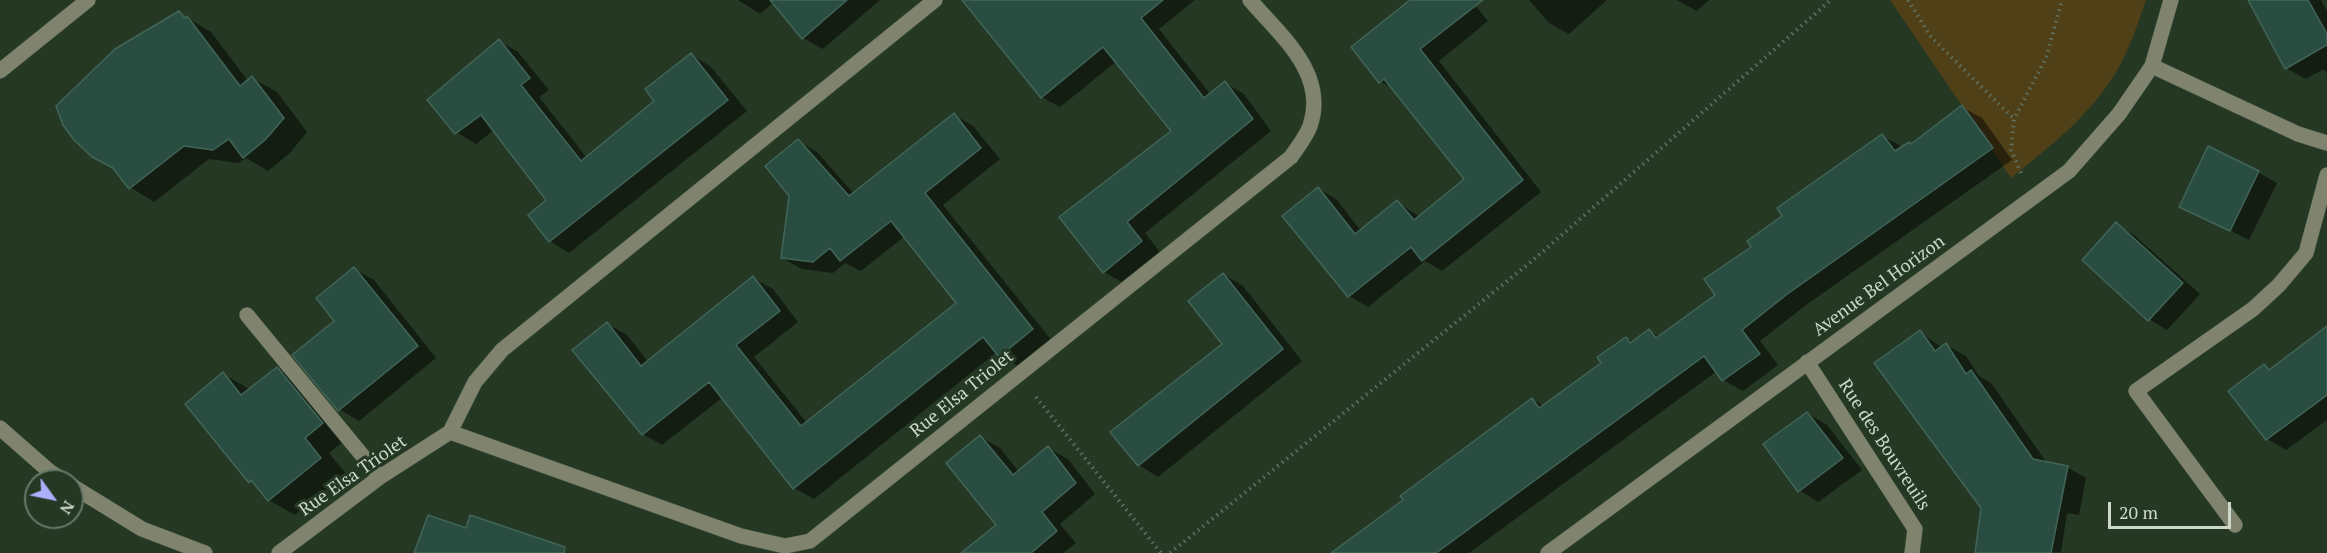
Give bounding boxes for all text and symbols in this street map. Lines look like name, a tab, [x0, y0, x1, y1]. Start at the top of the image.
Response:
street label: Avenue Bel Horizon	[1809, 231, 1949, 341]
street label: Rue Elsa Triolet	[906, 346, 1018, 442]
street label: Rue des Bouvreuils	[1834, 375, 1934, 515]
street label: Rue Elsa Triolet	[295, 431, 411, 521]
north arrow	[24, 469, 84, 529]
scale bar	[2111, 490, 2234, 528]
text: N	[55, 497, 80, 519]
text: 20 m	[2119, 500, 2158, 524]

